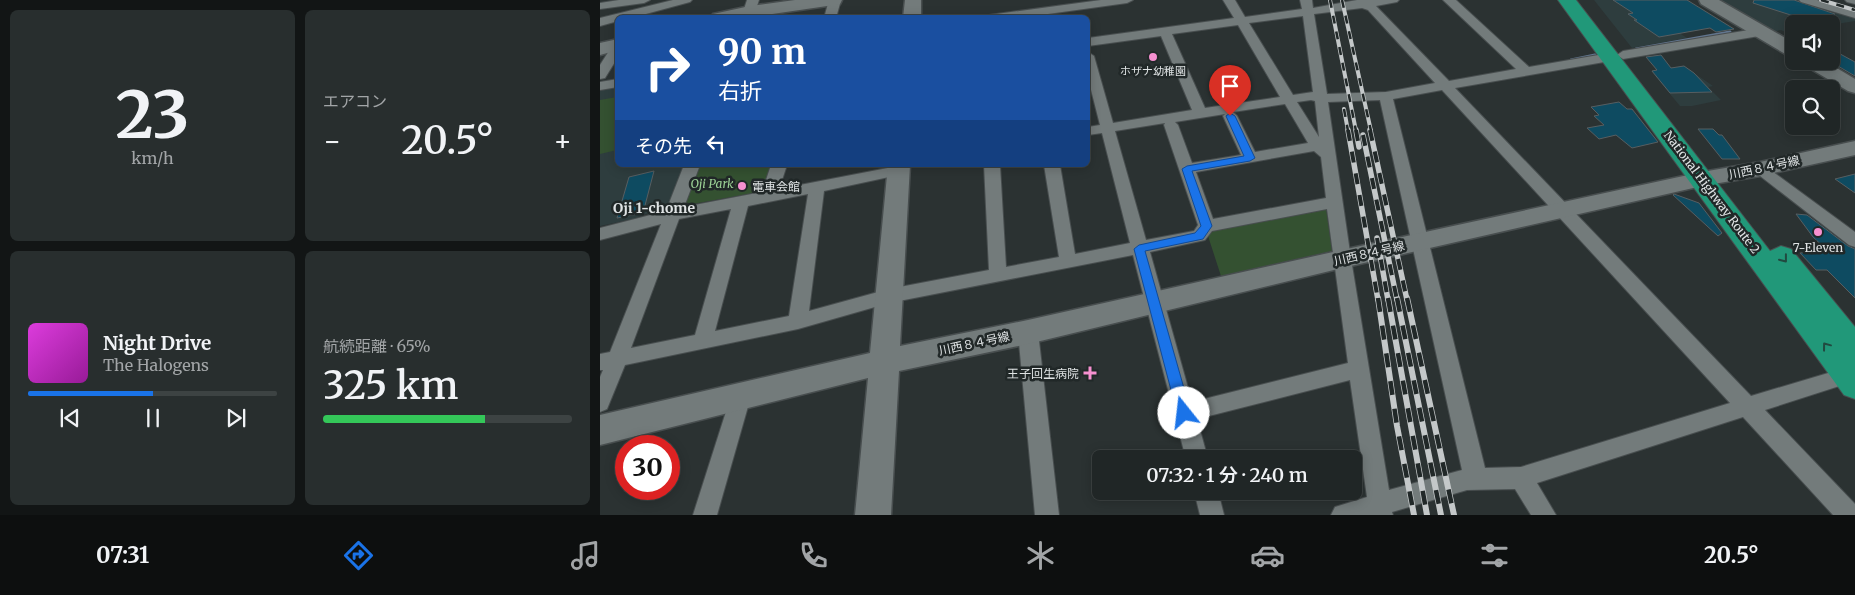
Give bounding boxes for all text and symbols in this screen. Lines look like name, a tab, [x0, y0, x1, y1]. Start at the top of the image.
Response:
map controls	[1785, 15, 1840, 135]
button: sound	[1785, 15, 1840, 70]
text: 90 m	[718, 30, 806, 74]
icon: right	[635, 35, 700, 100]
marker: ホザナ幼稚園	[1147, 51, 1159, 63]
place label: ホザナ幼稚園	[1120, 64, 1186, 78]
pin	[1209, 65, 1251, 116]
icon: arrive	[1216, 72, 1244, 100]
text: 23	[116, 74, 189, 156]
text: 右折	[718, 77, 762, 105]
button: search	[1785, 80, 1840, 135]
text: エアコン	[323, 91, 387, 111]
text: 20.5°	[401, 117, 494, 164]
text: −	[323, 123, 342, 159]
text: +	[553, 123, 572, 159]
street label: National Highway Route 2	[1661, 128, 1763, 256]
icon: left	[702, 130, 730, 158]
text: その先	[635, 134, 692, 158]
text: km/h	[131, 148, 174, 168]
street label: 川西８４号線	[1727, 152, 1801, 182]
park label: Oji Park	[690, 176, 734, 191]
place label: 電車会館	[752, 179, 800, 194]
marker: 電車会館	[736, 180, 748, 192]
district label: Oji 1-chome	[613, 199, 695, 217]
marker: 7-Eleven	[1812, 226, 1824, 238]
street label: 川西８４号線	[1332, 238, 1406, 268]
place label: 7-Eleven	[1793, 240, 1843, 255]
one-way arrow	[1779, 254, 1788, 263]
street label: 川西８４号線	[937, 328, 1011, 358]
text: Night Drive	[103, 331, 211, 355]
text: 航続距離 · 65%	[323, 336, 430, 356]
one-way arrow	[1823, 342, 1832, 352]
text: The Halogens	[103, 355, 209, 375]
text: 325 km	[323, 362, 458, 409]
place label: 王子回生病院	[1007, 366, 1079, 381]
marker: 王子回生病院	[1083, 366, 1097, 380]
position arrow	[1157, 386, 1209, 438]
icon: previous	[56, 404, 84, 432]
icon: pause	[139, 404, 167, 432]
icon: next	[222, 404, 250, 432]
speed limit sign: 30	[615, 435, 680, 500]
text: 07:32 · 1 分 · 240 m	[1146, 463, 1308, 487]
icon: directions	[341, 538, 376, 573]
icon: music	[568, 538, 603, 573]
icon: phone	[796, 538, 831, 573]
icon: climate	[1023, 538, 1058, 573]
icon: car	[1250, 538, 1285, 573]
icon: filters	[1477, 538, 1512, 573]
text: 07:31	[96, 541, 149, 569]
text: 20.5°	[1704, 541, 1759, 569]

